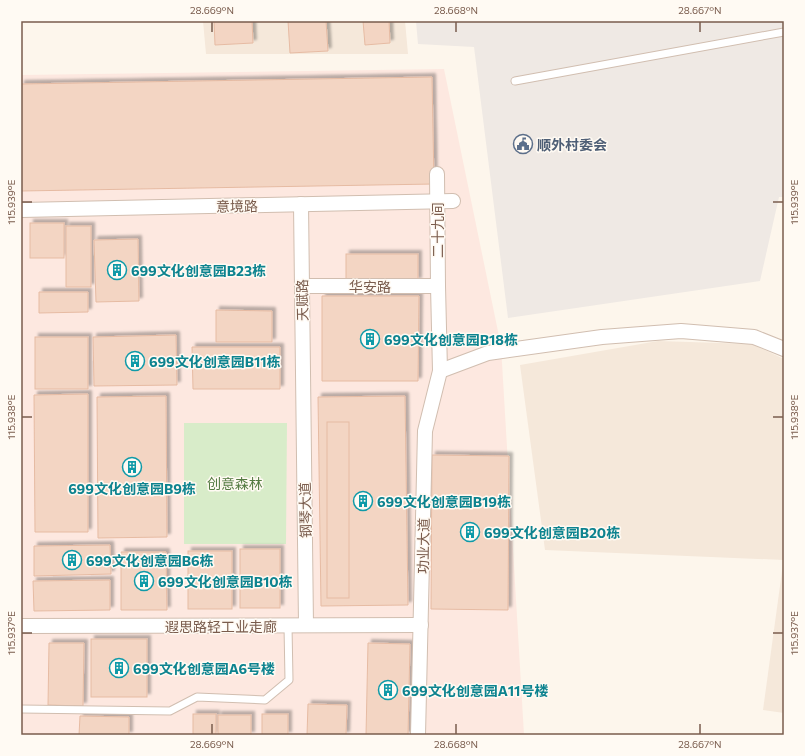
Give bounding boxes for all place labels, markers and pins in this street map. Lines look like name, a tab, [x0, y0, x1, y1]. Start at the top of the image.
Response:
public building icon: 顺外村委会	[512, 133, 534, 155]
place label: 顺外村委会	[537, 136, 607, 153]
building icon: 699文化创意园B23栋	[106, 259, 128, 281]
place label: 699文化创意园B23栋	[131, 262, 266, 279]
building icon: 699文化创意园B18栋	[359, 328, 381, 350]
place label: 699文化创意园B18栋	[384, 331, 518, 348]
building icon: 699文化创意园B11栋	[124, 350, 146, 372]
place label: 699文化创意园B11栋	[149, 353, 281, 370]
building icon: 699文化创意园B9栋	[121, 456, 143, 478]
place label: 699文化创意园B9栋	[68, 480, 196, 497]
building icon: 699文化创意园B19栋	[352, 490, 374, 512]
place label: 699文化创意园B19栋	[377, 493, 511, 510]
building icon: 699文化创意园B20栋	[459, 521, 481, 543]
place label: 699文化创意园B20栋	[484, 524, 620, 541]
building icon: 699文化创意园B6栋	[61, 549, 83, 571]
place label: 699文化创意园B6栋	[86, 552, 214, 569]
building icon: 699文化创意园B10栋	[133, 570, 155, 592]
place label: 699文化创意园B10栋	[158, 573, 293, 590]
building icon: 699文化创意园A6号楼	[108, 657, 130, 679]
place label: 699文化创意园A6号楼	[133, 660, 275, 677]
building icon: 699文化创意园A11号楼	[377, 679, 399, 701]
place label: 699文化创意园A11号楼	[402, 682, 548, 699]

